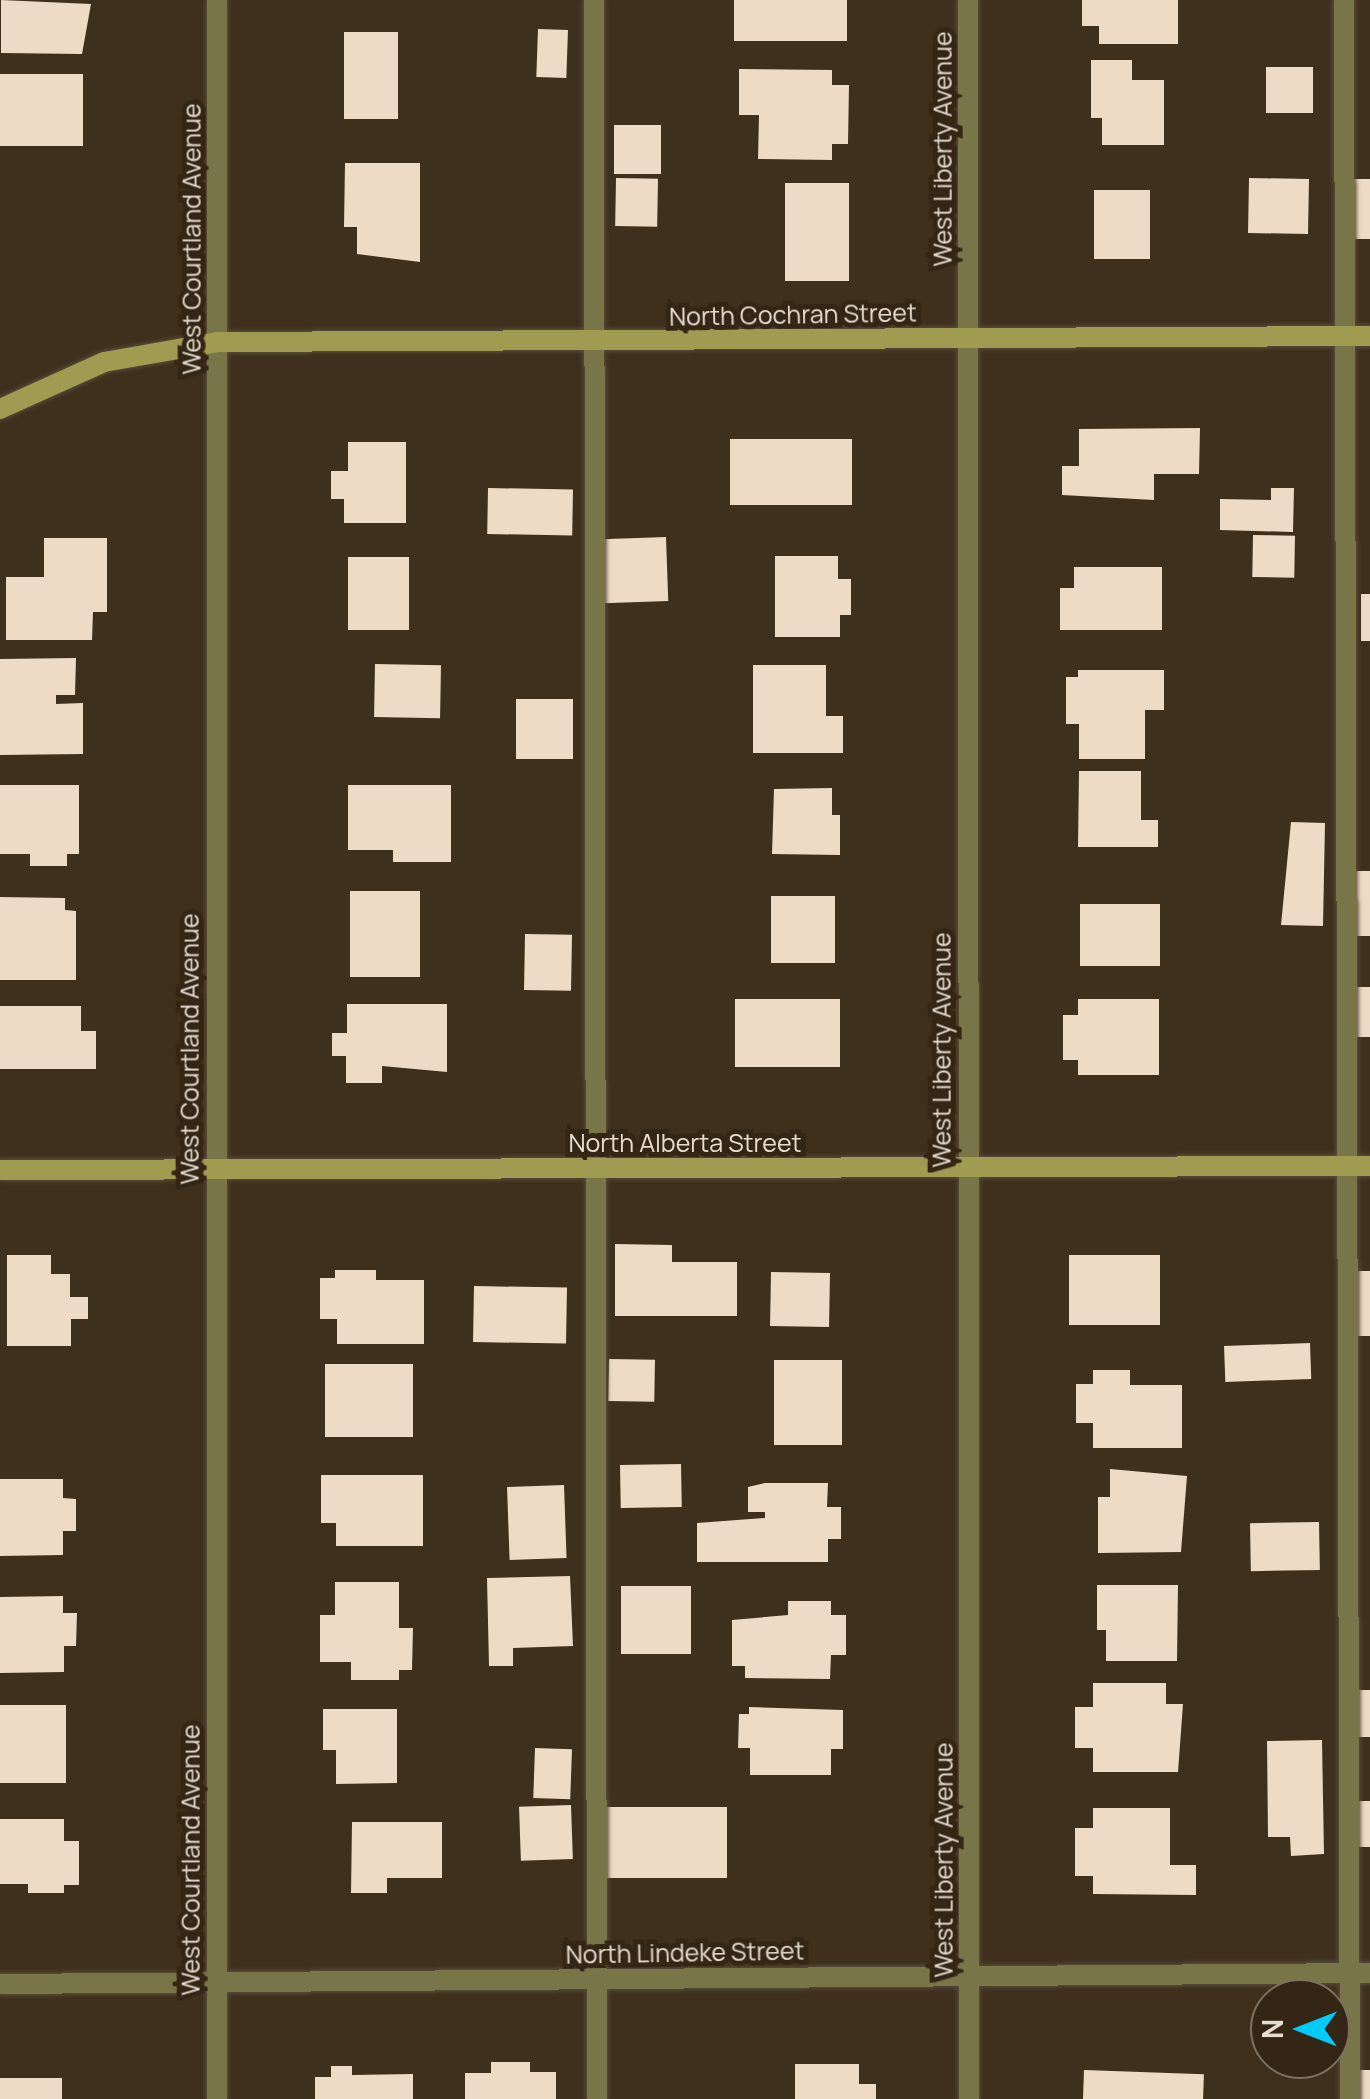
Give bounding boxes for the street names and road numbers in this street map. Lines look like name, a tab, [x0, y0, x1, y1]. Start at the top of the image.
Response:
street label: West Liberty Avenue	[928, 31, 958, 267]
street label: West Courtland Avenue	[177, 103, 207, 375]
street label: North Cochran Street	[669, 298, 917, 332]
street label: West Courtland Avenue	[175, 913, 205, 1185]
street label: West Liberty Avenue	[927, 932, 957, 1168]
street label: North Alberta Street	[568, 1128, 802, 1158]
street label: West Courtland Avenue	[176, 1724, 206, 1996]
street label: West Liberty Avenue	[929, 1742, 959, 1978]
street label: North Lindeke Street	[565, 1936, 805, 1970]

